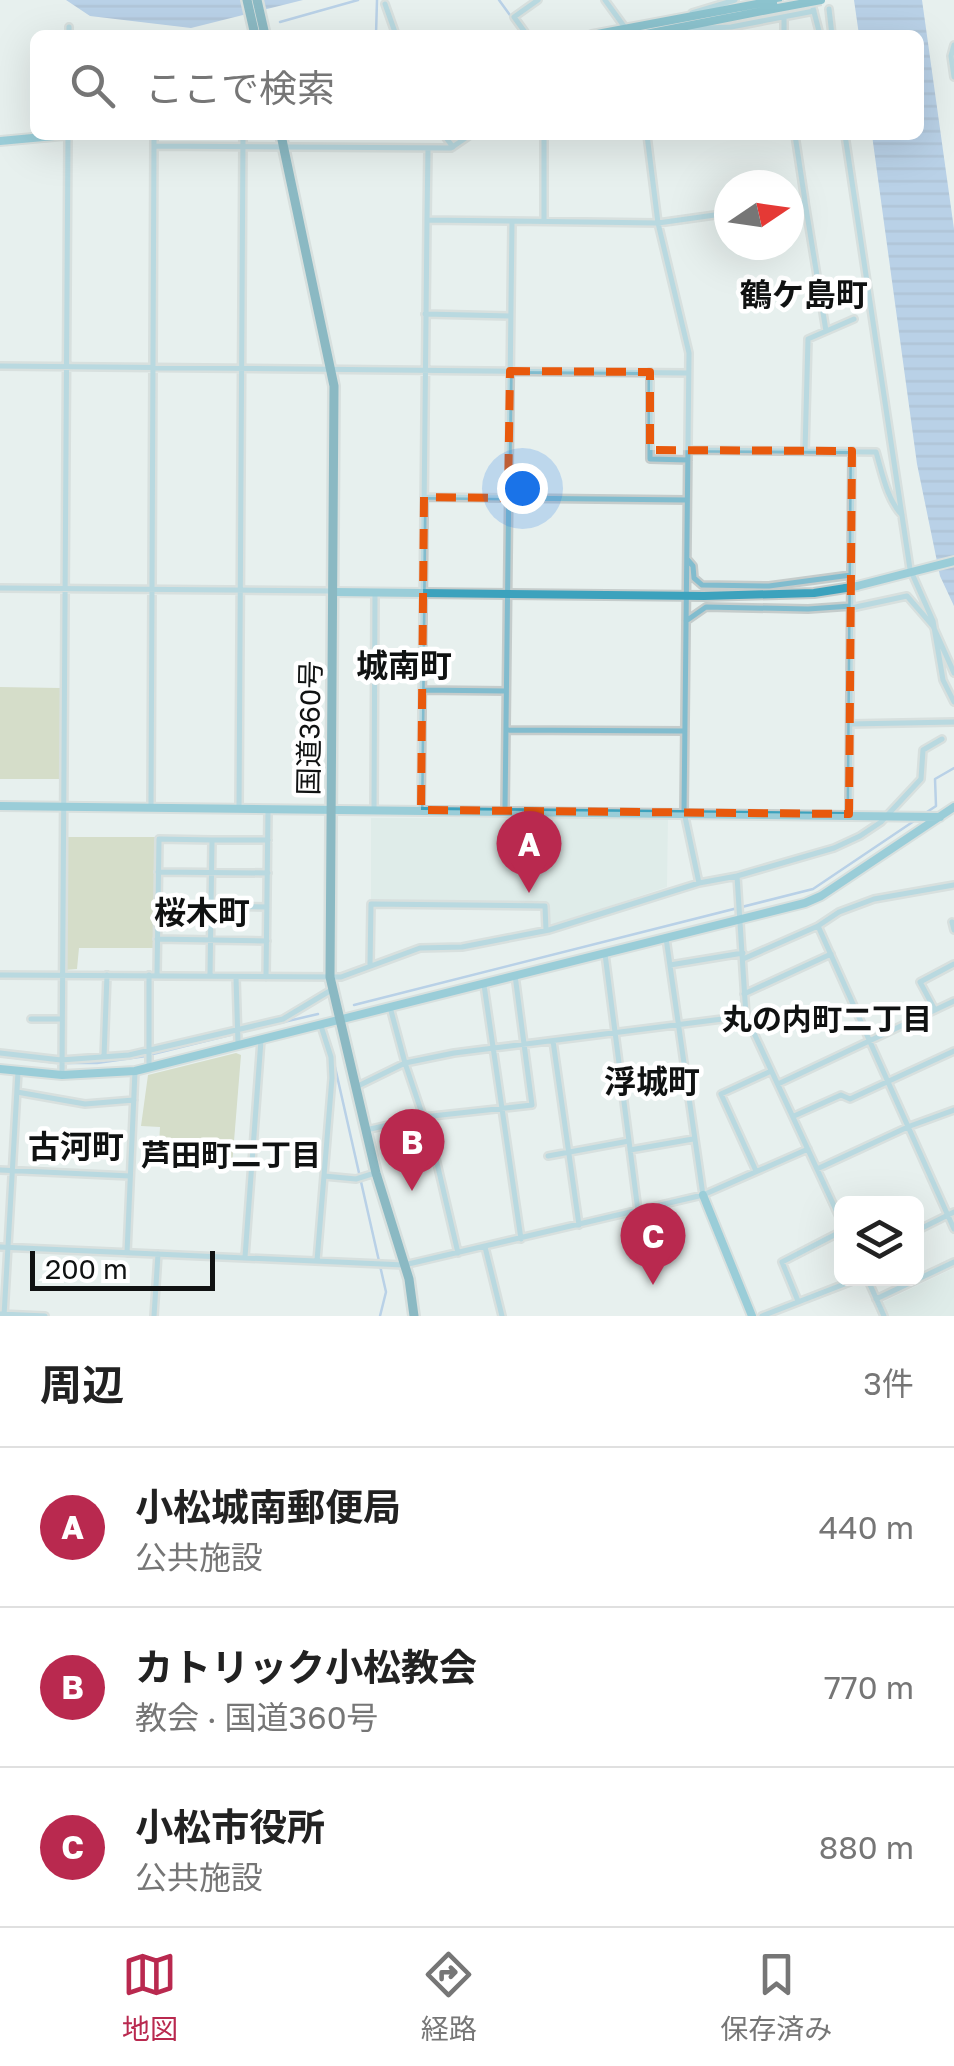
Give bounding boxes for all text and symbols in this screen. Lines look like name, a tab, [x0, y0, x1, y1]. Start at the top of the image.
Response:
search box	[30, 30, 924, 140]
icon: search	[65, 58, 120, 113]
text: ここで検索	[145, 65, 335, 110]
north arrow	[714, 170, 804, 260]
district label: 鶴ケ島町	[740, 275, 868, 313]
your location	[497, 463, 548, 514]
district label: 城南町	[356, 646, 452, 684]
street label: 国道360号	[291, 660, 327, 796]
pin: A	[496, 810, 562, 893]
district label: 桜木町	[154, 893, 250, 931]
district label: 丸の内町二丁目	[722, 1001, 932, 1037]
district label: 浮城町	[604, 1062, 700, 1100]
pin: B	[380, 1108, 444, 1191]
district label: 古河町	[28, 1127, 124, 1165]
district label: 芦田町二丁目	[141, 1137, 321, 1173]
map controls	[834, 1196, 924, 1286]
button: layers	[834, 1196, 924, 1286]
pin: C	[620, 1202, 686, 1285]
scale bar	[30, 1246, 215, 1290]
text: 200 m	[45, 1252, 128, 1285]
text: 周辺	[40, 1359, 124, 1409]
text: 3件	[863, 1364, 914, 1402]
text: 小松城南郵便局	[135, 1484, 401, 1529]
text: A	[61, 1508, 84, 1546]
text: 440 m	[819, 1508, 914, 1546]
text: 公共施設	[135, 1538, 263, 1576]
text: カトリック小松教会	[135, 1644, 477, 1689]
text: B	[61, 1668, 84, 1706]
text: 770 m	[824, 1668, 914, 1706]
text: 教会 · 国道360号	[135, 1698, 379, 1736]
text: 小松市役所	[135, 1804, 325, 1849]
text: C	[61, 1828, 84, 1866]
text: 880 m	[819, 1828, 914, 1866]
text: 公共施設	[135, 1858, 263, 1896]
tab: 地図	[122, 1947, 178, 2047]
tab: 経路	[421, 1947, 477, 2047]
tab: 保存済み	[720, 1947, 832, 2047]

